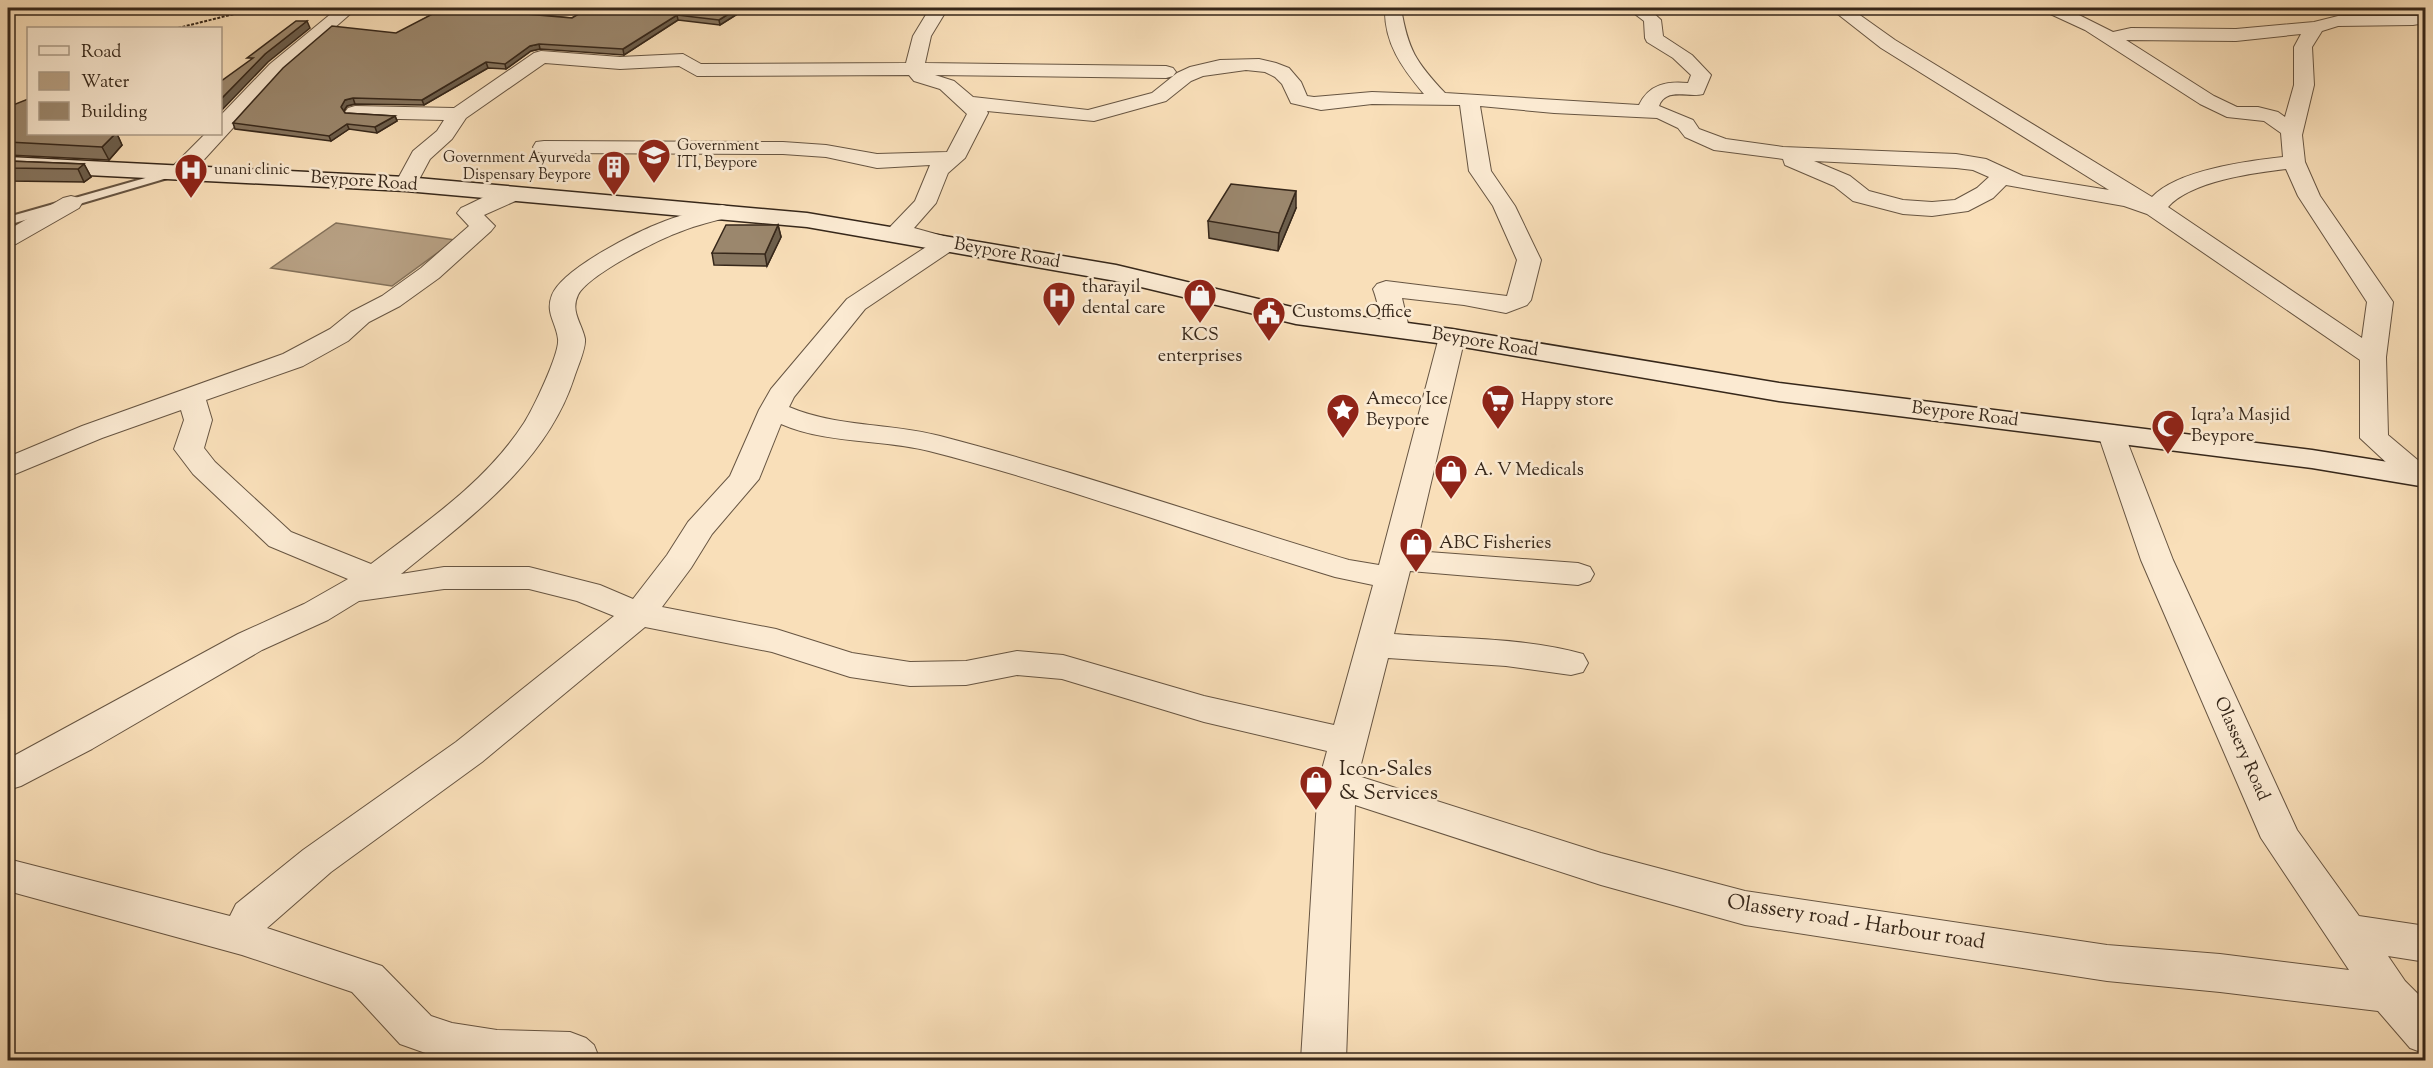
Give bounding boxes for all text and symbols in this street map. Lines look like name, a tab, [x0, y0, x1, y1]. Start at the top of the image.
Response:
legend	[27, 27, 222, 135]
text: Road	[81, 40, 121, 66]
text: Water	[81, 70, 130, 96]
text: Building	[81, 100, 147, 126]
place label: Government ITI, Beypore	[677, 136, 759, 174]
school or university icon: Government ITI, Beypore	[636, 137, 672, 184]
place label: Government Ayurveda Dispensary Beypore	[443, 148, 591, 186]
building icon: Government Ayurveda Dispensary Beypore	[596, 149, 632, 196]
hospital icon: unani clinic	[173, 152, 209, 199]
place label: unani clinic	[214, 160, 290, 181]
street label: Beypore Road	[309, 165, 419, 199]
street label: Beypore Road	[952, 232, 1062, 276]
place label: tharayil dental care	[1082, 275, 1165, 322]
shop icon: KCS enterprises	[1182, 277, 1218, 324]
hospital icon: tharayil dental care	[1041, 280, 1077, 327]
public building icon: Customs Office	[1251, 295, 1287, 342]
place label: Customs Office	[1292, 300, 1412, 326]
street label: Beypore Road	[1430, 322, 1540, 364]
place label: KCS enterprises	[1158, 323, 1242, 370]
supermarket icon: Happy store	[1480, 383, 1516, 430]
place label: Ameco Ice Beypore	[1366, 387, 1448, 434]
place label: Happy store	[1521, 388, 1614, 414]
place icon: Ameco Ice Beypore	[1325, 392, 1361, 439]
street label: Beypore Road	[1910, 396, 2020, 434]
place label: Iqra'a Masjid Beypore	[2191, 403, 2290, 450]
mosque icon: Iqra'a Masjid Beypore	[2150, 408, 2186, 455]
shop icon: A. V Medicals	[1433, 453, 1469, 500]
place label: A. V Medicals	[1474, 458, 1584, 484]
shop icon: ABC Fisheries	[1398, 526, 1434, 573]
place label: ABC Fisheries	[1439, 531, 1551, 557]
street label: Olassery Road	[2207, 693, 2275, 805]
place label: Icon-Sales & Services	[1339, 755, 1438, 809]
shop icon: Icon-Sales & Services	[1298, 764, 1334, 811]
street label: Olassery road - Harbour road	[1725, 888, 1987, 958]

